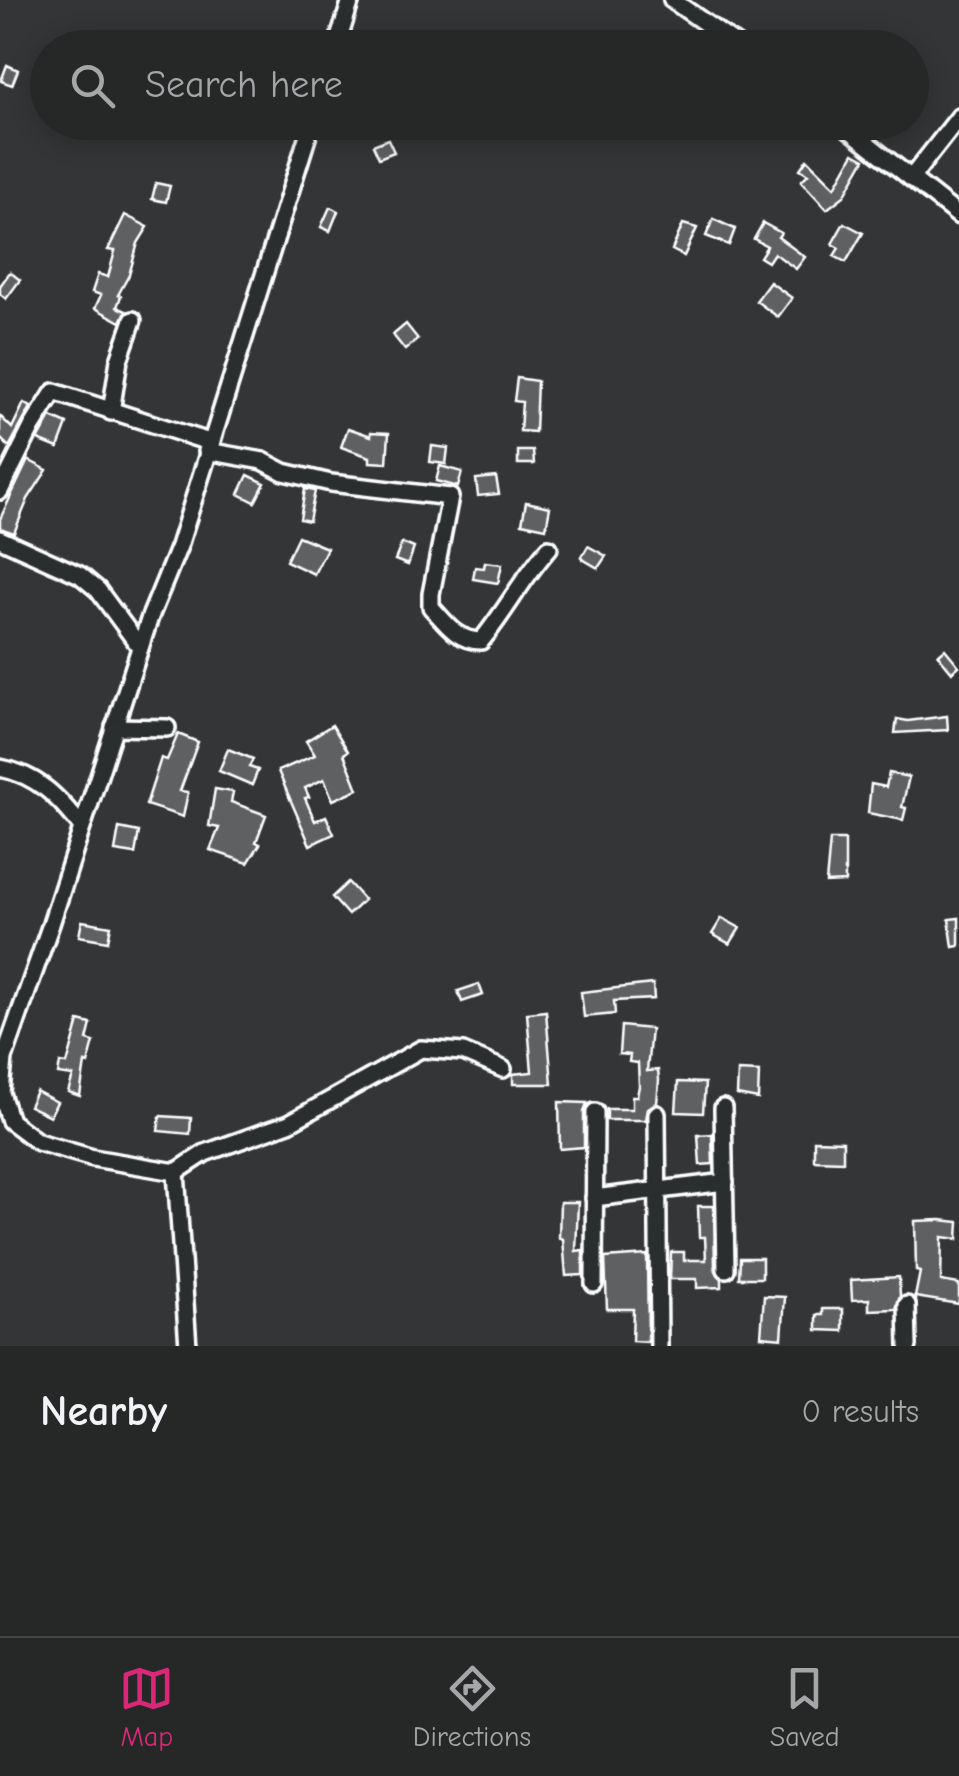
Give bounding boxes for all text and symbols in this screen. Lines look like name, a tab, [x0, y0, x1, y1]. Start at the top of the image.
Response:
search box	[30, 30, 929, 140]
icon: search	[65, 58, 120, 113]
text: Search here	[145, 63, 343, 107]
text: Nearby	[40, 1387, 167, 1436]
text: 0 results	[802, 1393, 919, 1430]
tab: Map	[119, 1661, 174, 1753]
tab: Directions	[413, 1661, 531, 1753]
tab: Saved	[770, 1661, 840, 1753]

